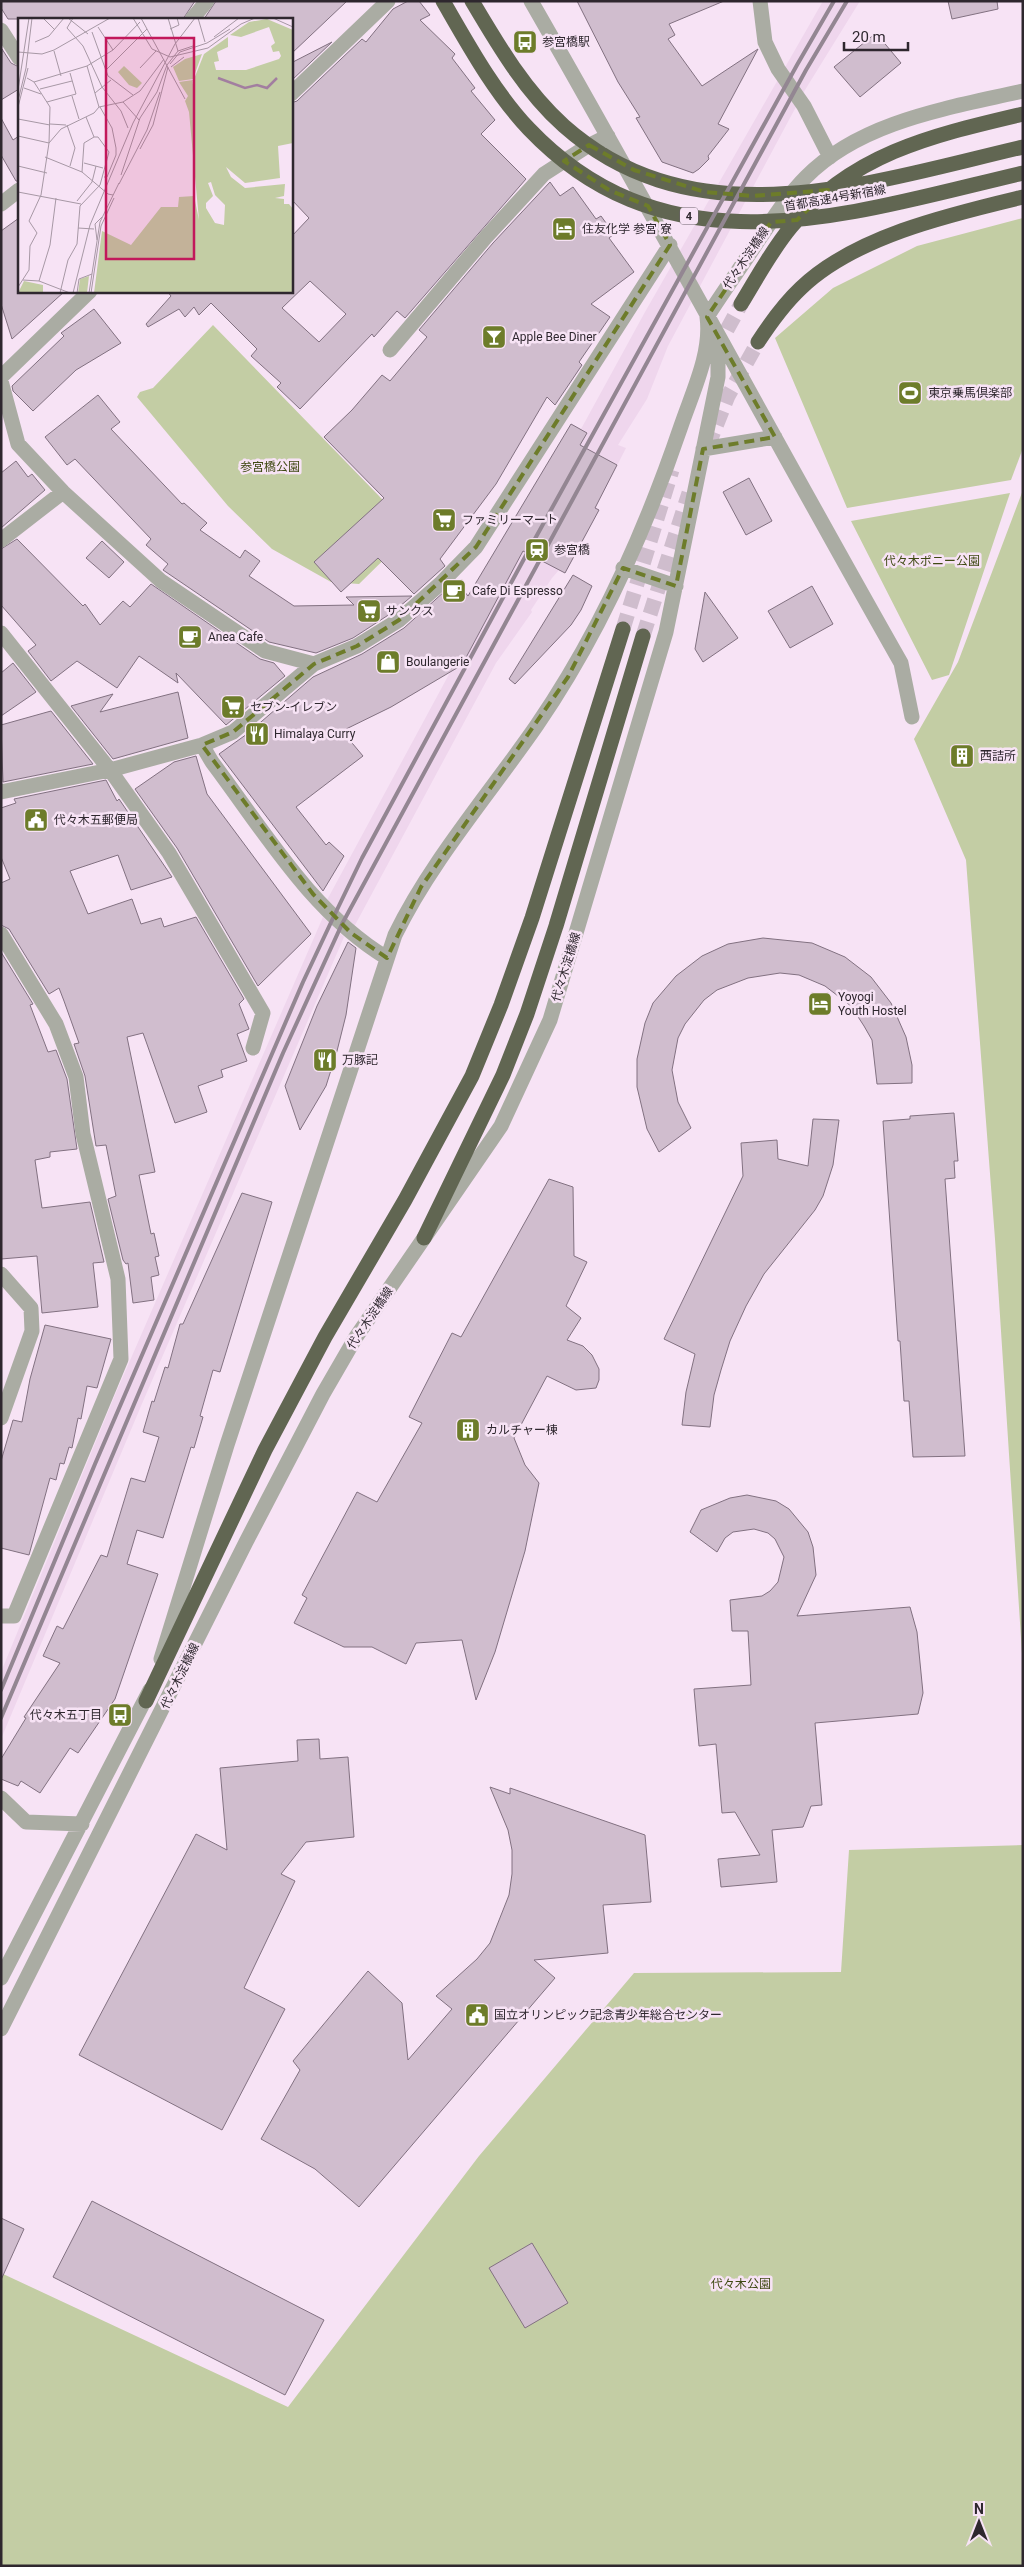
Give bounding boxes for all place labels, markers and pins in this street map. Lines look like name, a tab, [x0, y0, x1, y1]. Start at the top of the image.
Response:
bus stop icon: 参宮橋駅	[512, 29, 538, 55]
place label: 参宮橋駅	[542, 35, 590, 49]
hotel icon: 住友化学 参宮 寮	[551, 216, 577, 242]
place label: 住友化学 参宮 寮	[582, 222, 672, 236]
bar icon: Apple Bee Diner	[481, 324, 507, 350]
place label: Apple Bee Diner	[512, 330, 597, 344]
sports icon: 東京乗馬倶楽部	[897, 380, 923, 406]
place label: 東京乗馬倶楽部	[928, 386, 1012, 400]
supermarket icon: ファミリーマート	[431, 507, 457, 533]
place label: ファミリーマート	[462, 513, 558, 527]
station icon: 参宮橋	[524, 537, 550, 563]
place label: 参宮橋	[554, 543, 590, 557]
cafe icon: Cafe Di Espresso	[441, 578, 467, 604]
place label: Cafe Di Espresso	[472, 584, 563, 598]
supermarket icon: サンクス	[356, 598, 382, 624]
place label: サンクス	[386, 604, 434, 618]
cafe icon: Anea Cafe	[177, 624, 203, 650]
place label: Anea Cafe	[208, 630, 263, 644]
shop icon: Boulangerie	[375, 649, 401, 675]
place label: Boulangerie	[406, 655, 469, 669]
supermarket icon: セブン-イレブン	[220, 694, 246, 720]
place label: セブン-イレブン	[250, 700, 337, 714]
restaurant icon: Himalaya Curry	[244, 721, 270, 747]
place label: Himalaya Curry	[274, 727, 356, 741]
building icon: 西詰所	[949, 743, 975, 769]
place label: 西詰所	[980, 749, 1016, 763]
public building icon: 代々木五郵便局	[23, 807, 49, 833]
place label: 代々木五郵便局	[54, 813, 138, 827]
place label: Yoyogi Youth Hostel	[838, 990, 907, 1018]
hotel icon: Yoyogi Youth Hostel	[807, 991, 833, 1017]
restaurant icon: 万豚記	[312, 1047, 338, 1073]
place label: 万豚記	[342, 1053, 378, 1067]
building icon: カルチャー棟	[455, 1417, 481, 1443]
place label: カルチャー棟	[486, 1423, 558, 1437]
bus stop icon: 代々木五丁目	[107, 1702, 133, 1728]
place label: 代々木五丁目	[30, 1708, 102, 1722]
public building icon: 国立オリンピック記念青少年総合センター	[464, 2002, 490, 2028]
place label: 国立オリンピック記念青少年総合センター	[494, 2008, 722, 2022]

